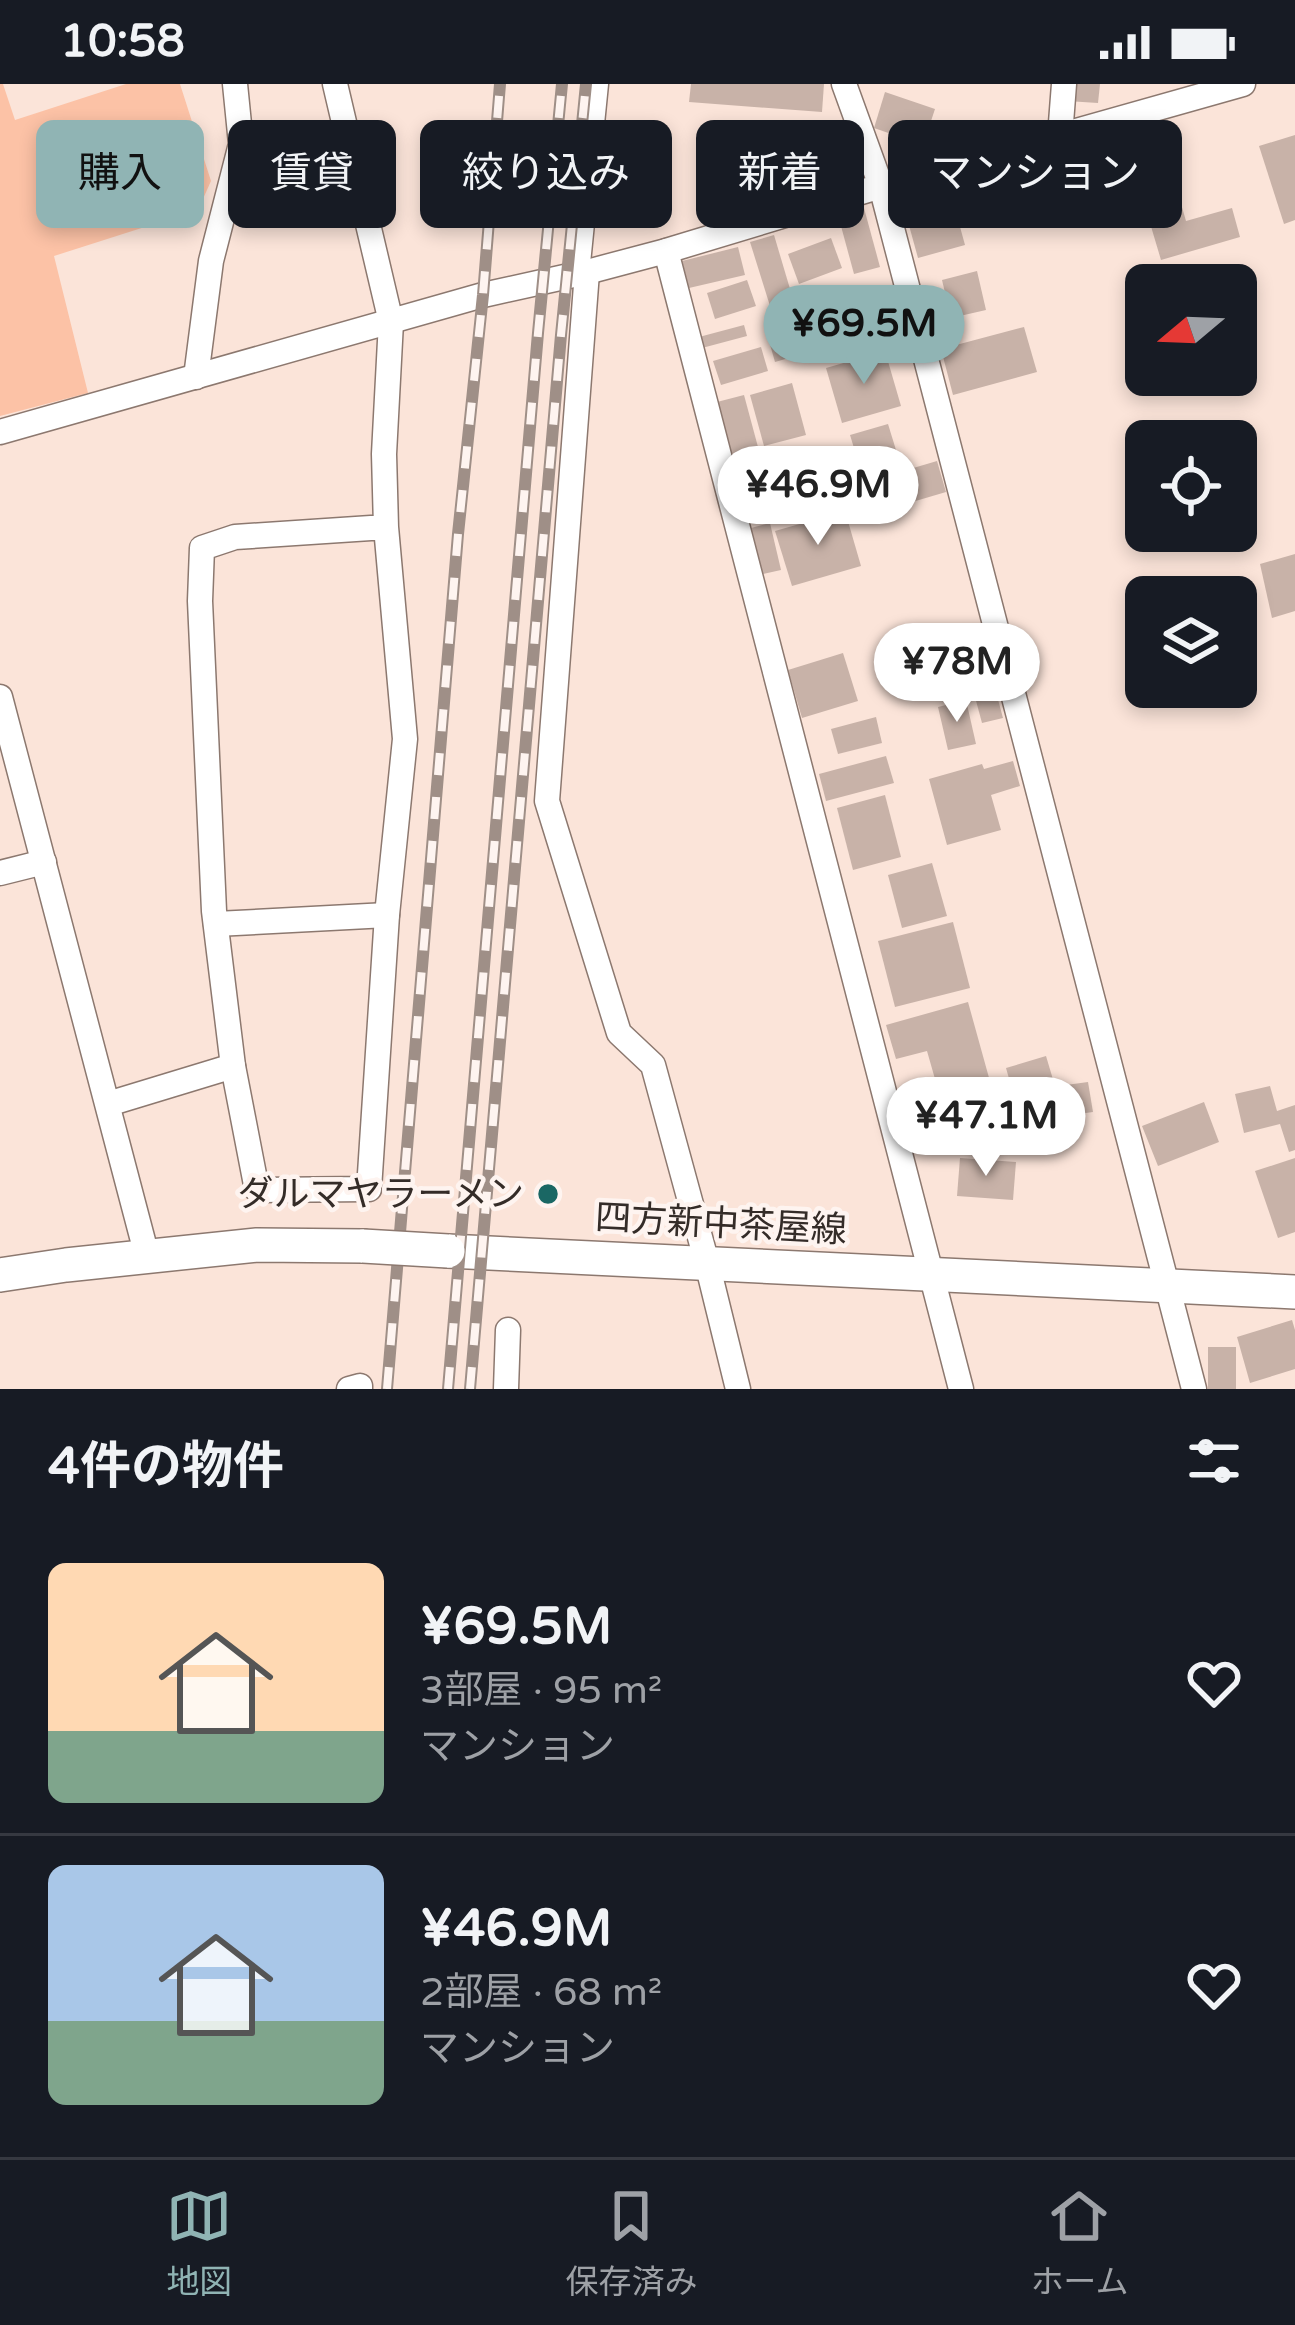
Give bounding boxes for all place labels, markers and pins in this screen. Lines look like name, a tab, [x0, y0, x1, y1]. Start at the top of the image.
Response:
pin: ¥69.5M	[766, 285, 962, 387]
pin: ¥46.9M	[720, 446, 916, 548]
pin: ¥78M	[886, 623, 1028, 725]
pin: ¥47.1M	[888, 1077, 1084, 1179]
place label: ダルマヤラーメン	[237, 1173, 524, 1216]
marker: ダルマヤラーメン	[535, 1181, 561, 1207]

